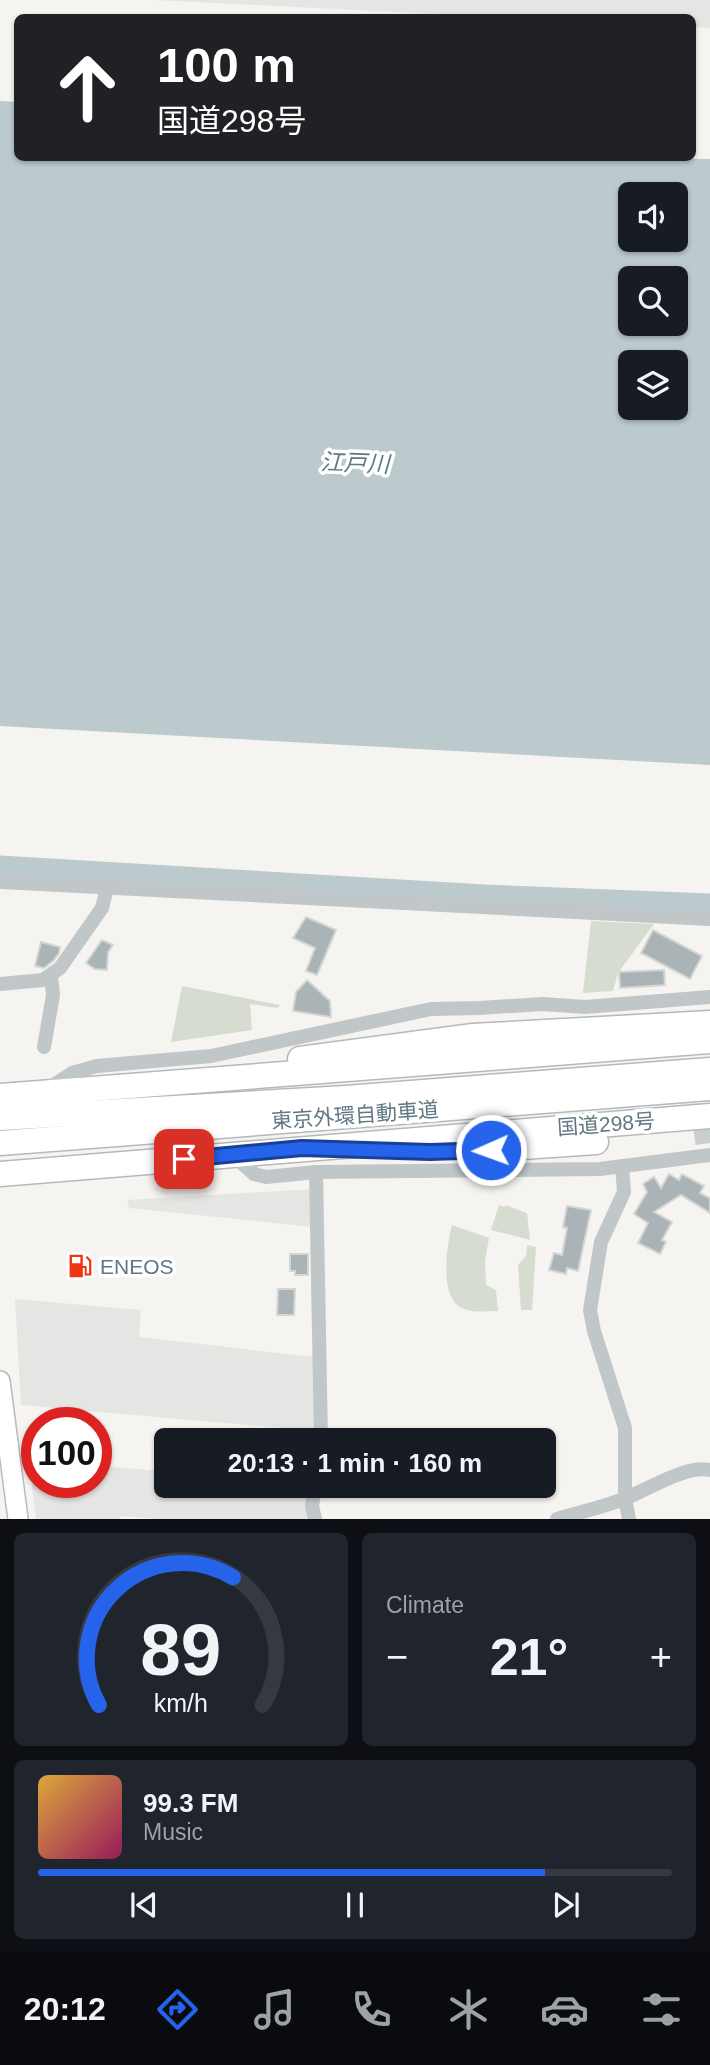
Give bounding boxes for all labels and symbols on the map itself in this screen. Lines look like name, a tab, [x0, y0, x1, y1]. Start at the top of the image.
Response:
water label: 江戸川	[320, 449, 393, 477]
street label: 東京外環自動車道	[270, 1098, 440, 1132]
street label: 国道298号	[556, 1109, 656, 1139]
position arrow	[454, 1113, 528, 1187]
pin	[154, 1129, 214, 1189]
fuel station icon: ENEOS	[66, 1252, 94, 1280]
place label: ENEOS	[100, 1255, 174, 1278]
speed limit sign: 100	[21, 1407, 112, 1498]

